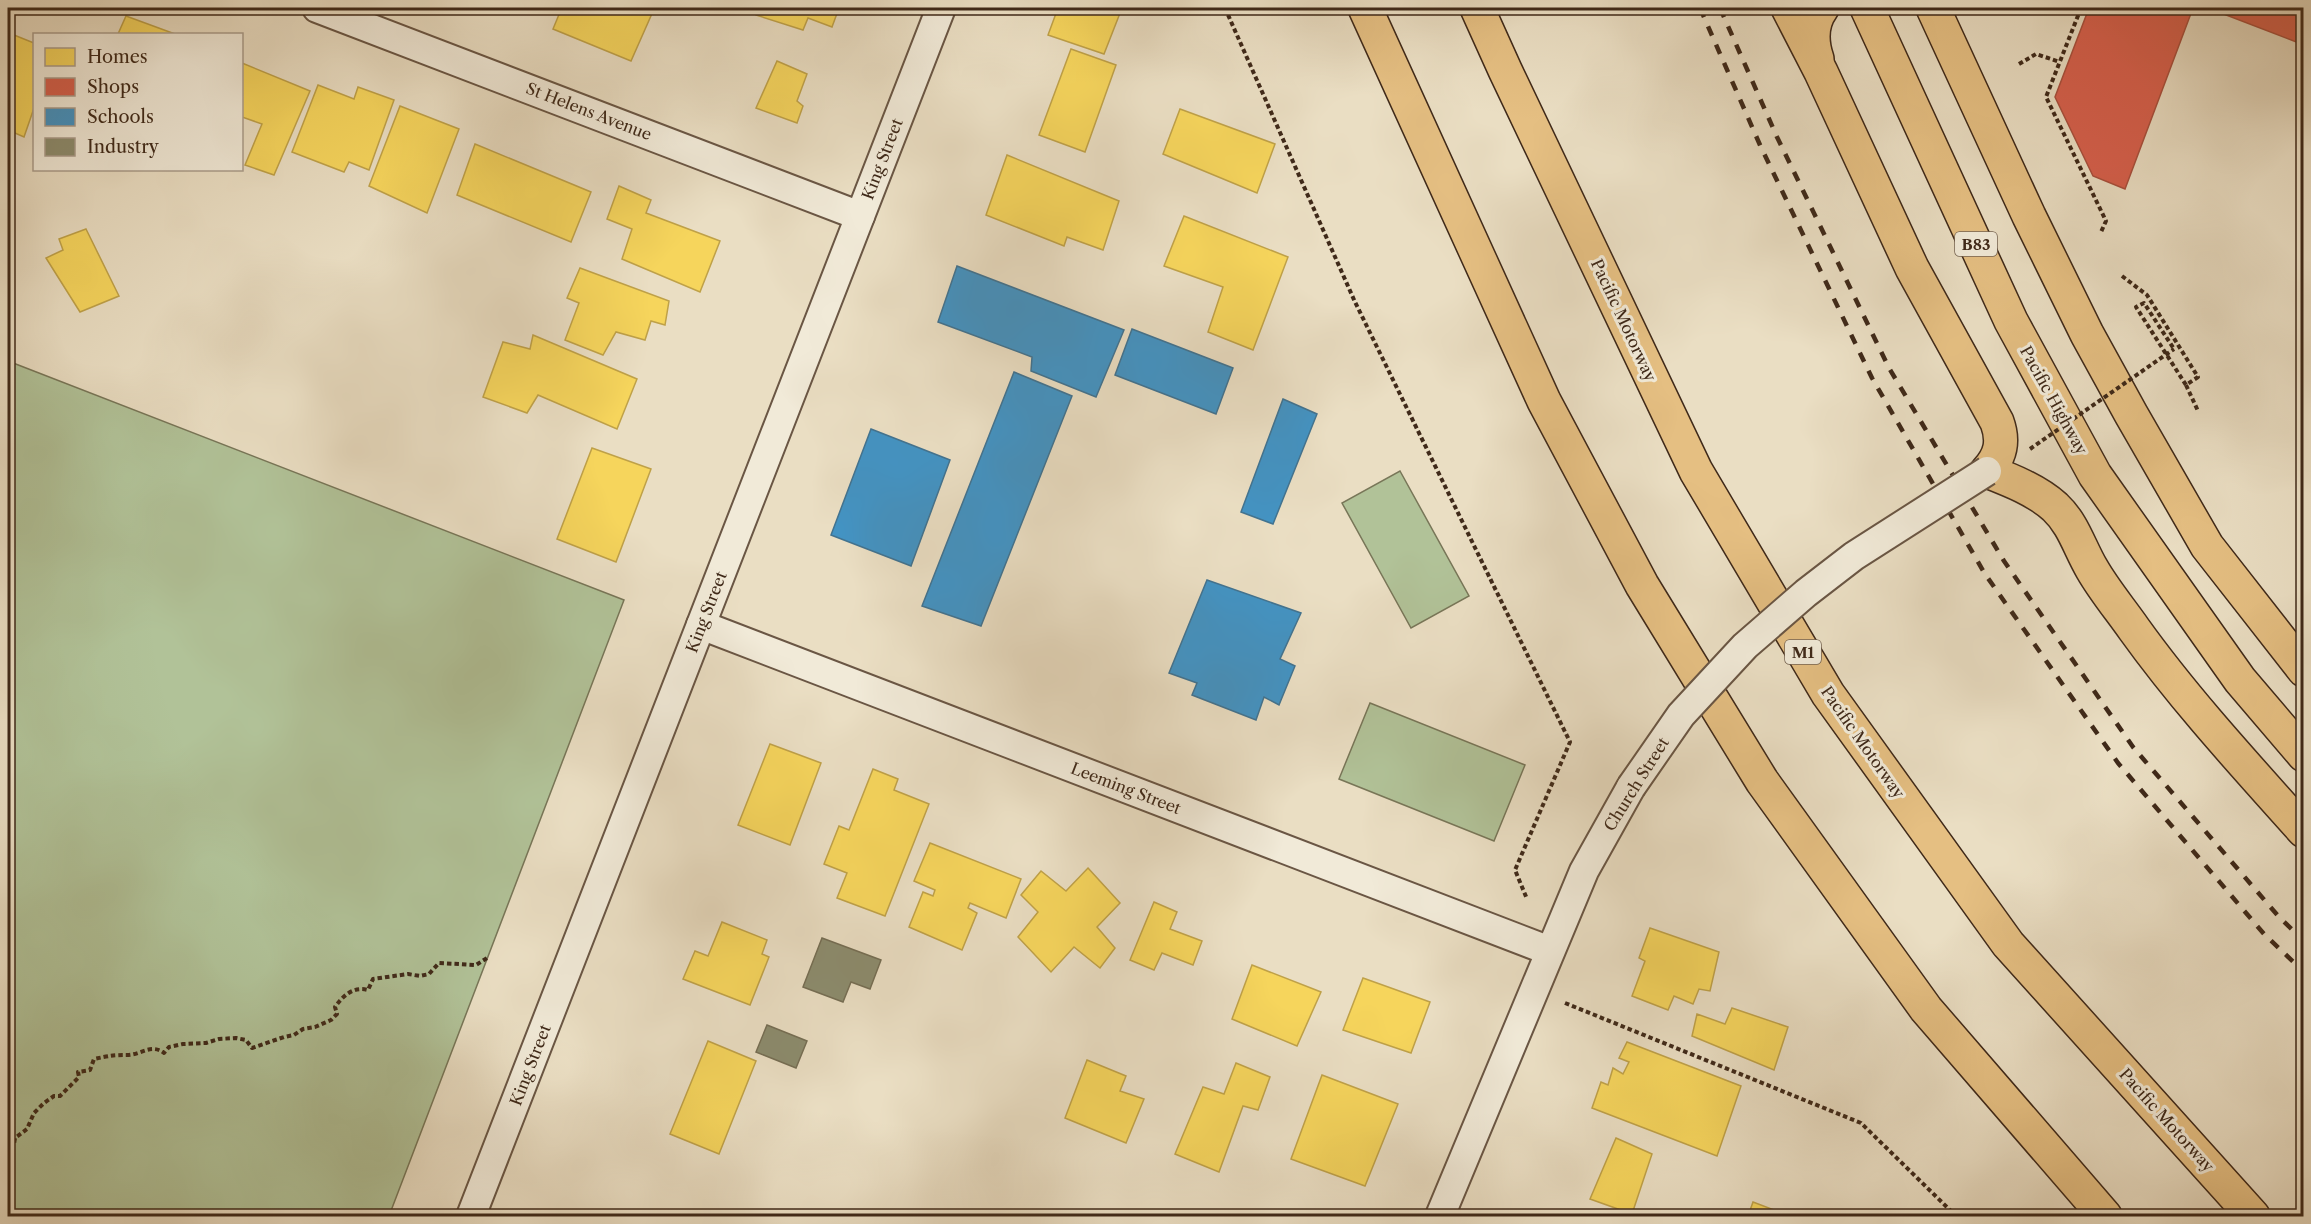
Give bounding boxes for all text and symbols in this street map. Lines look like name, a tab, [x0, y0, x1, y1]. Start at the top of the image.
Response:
legend	[33, 33, 243, 171]
text: Homes	[87, 46, 148, 68]
text: Shops	[87, 76, 139, 98]
street label: St Helens Avenue	[523, 78, 655, 144]
text: Schools	[87, 106, 154, 128]
street label: King Street	[857, 115, 907, 202]
text: Industry	[87, 136, 160, 158]
road number: B83	[1955, 232, 1997, 256]
street label: Pacific Motorway	[1587, 256, 1661, 385]
street label: Pacific Highway	[2016, 342, 2093, 459]
street label: King Street	[681, 568, 731, 655]
road number: M1	[1785, 640, 1821, 664]
street label: Pacific Motorway	[1817, 682, 1910, 803]
street label: Church Street	[1599, 733, 1673, 835]
street label: Leeming Street	[1068, 758, 1184, 818]
street label: King Street	[505, 1021, 555, 1108]
street label: Pacific Motorway	[2115, 1064, 2219, 1177]

